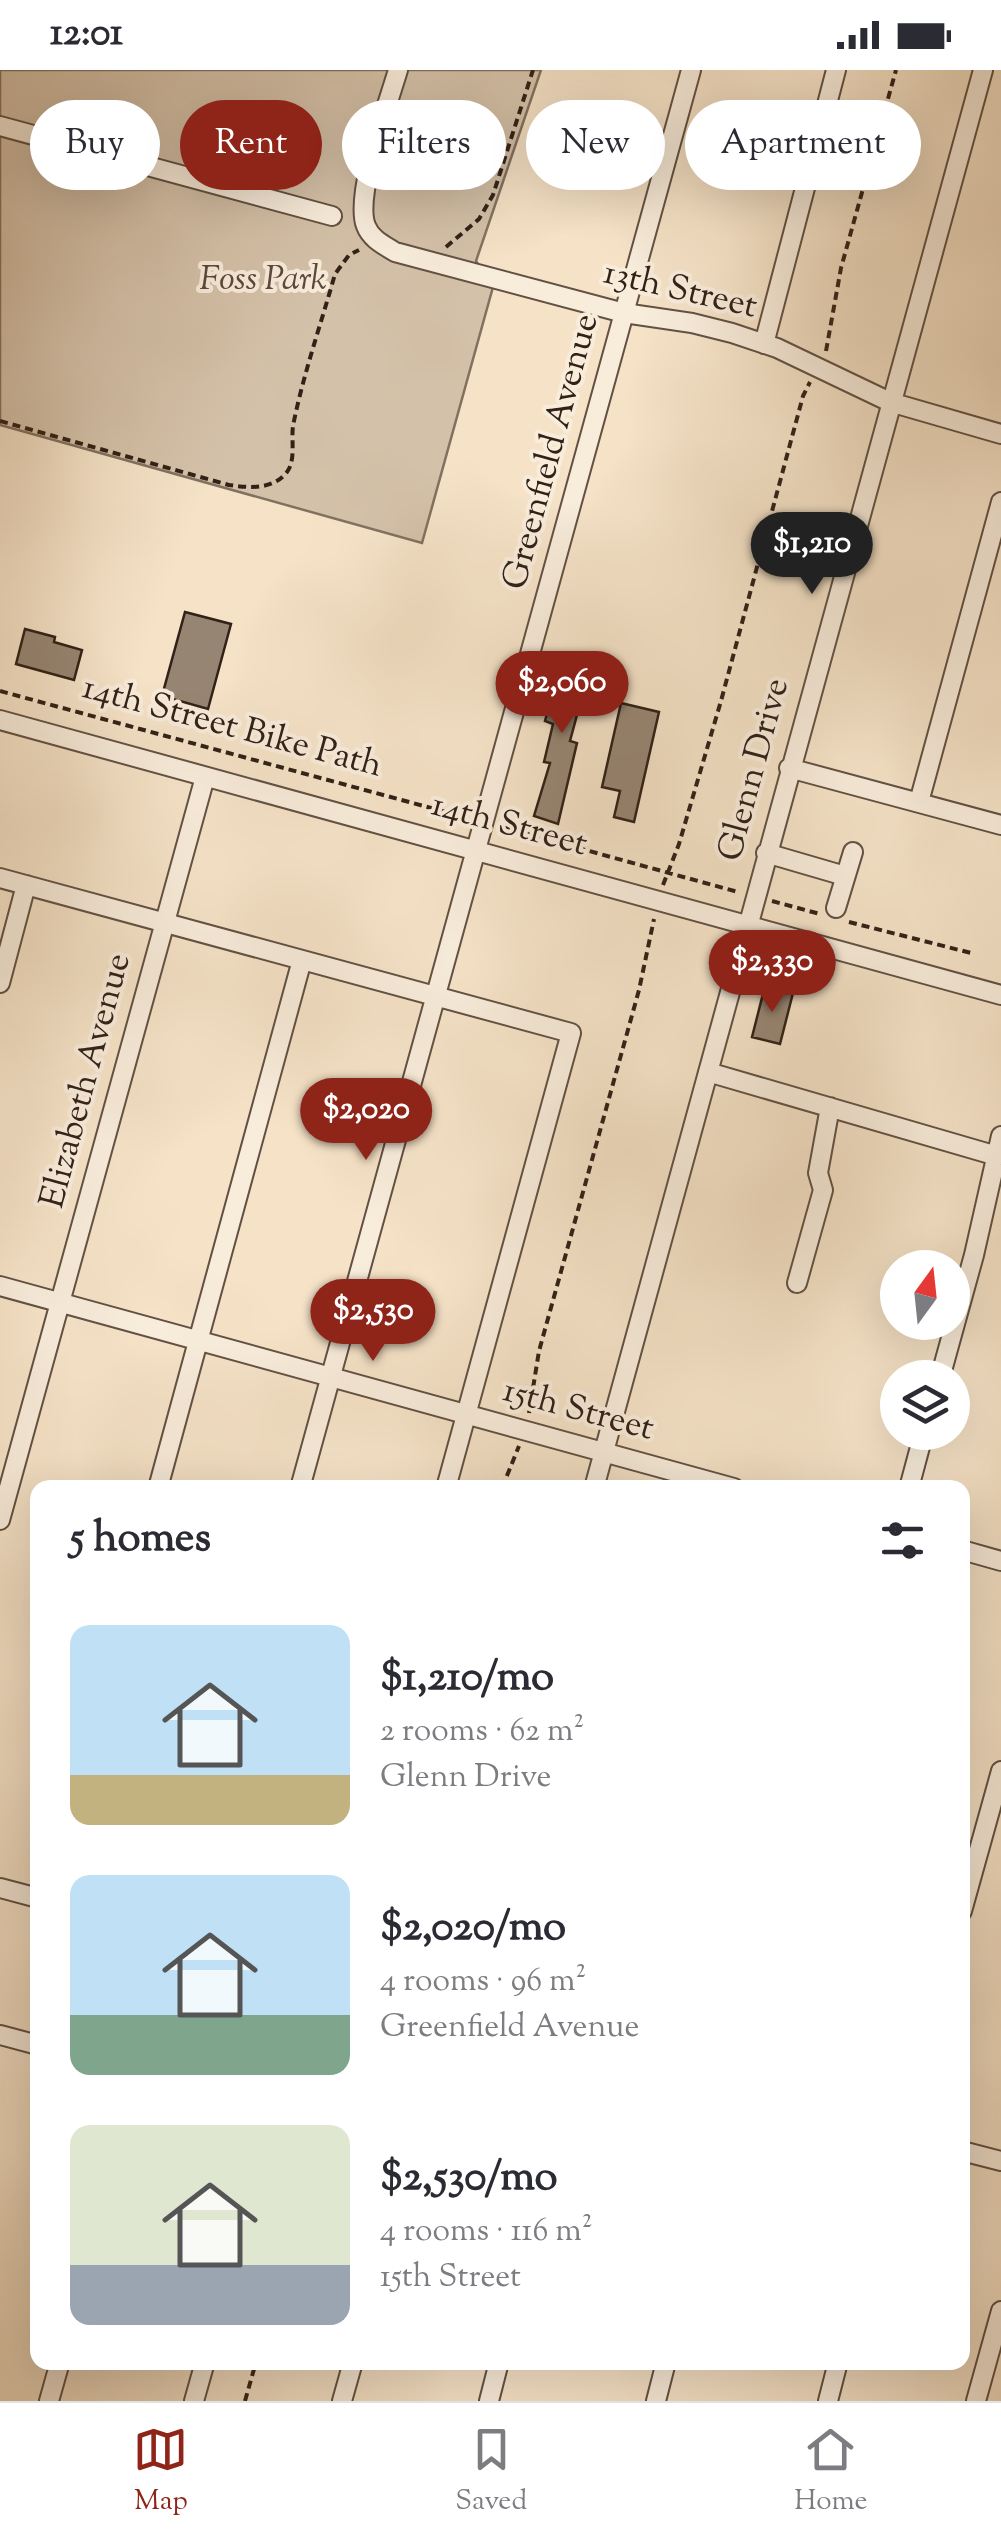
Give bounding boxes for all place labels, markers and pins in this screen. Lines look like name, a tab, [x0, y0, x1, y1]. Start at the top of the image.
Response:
pin: $1,210	[731, 512, 893, 597]
pin: $2,060	[481, 651, 643, 736]
pin: $2,330	[691, 930, 853, 1015]
pin: $2,020	[285, 1078, 447, 1163]
pin: $2,530	[292, 1279, 454, 1364]

